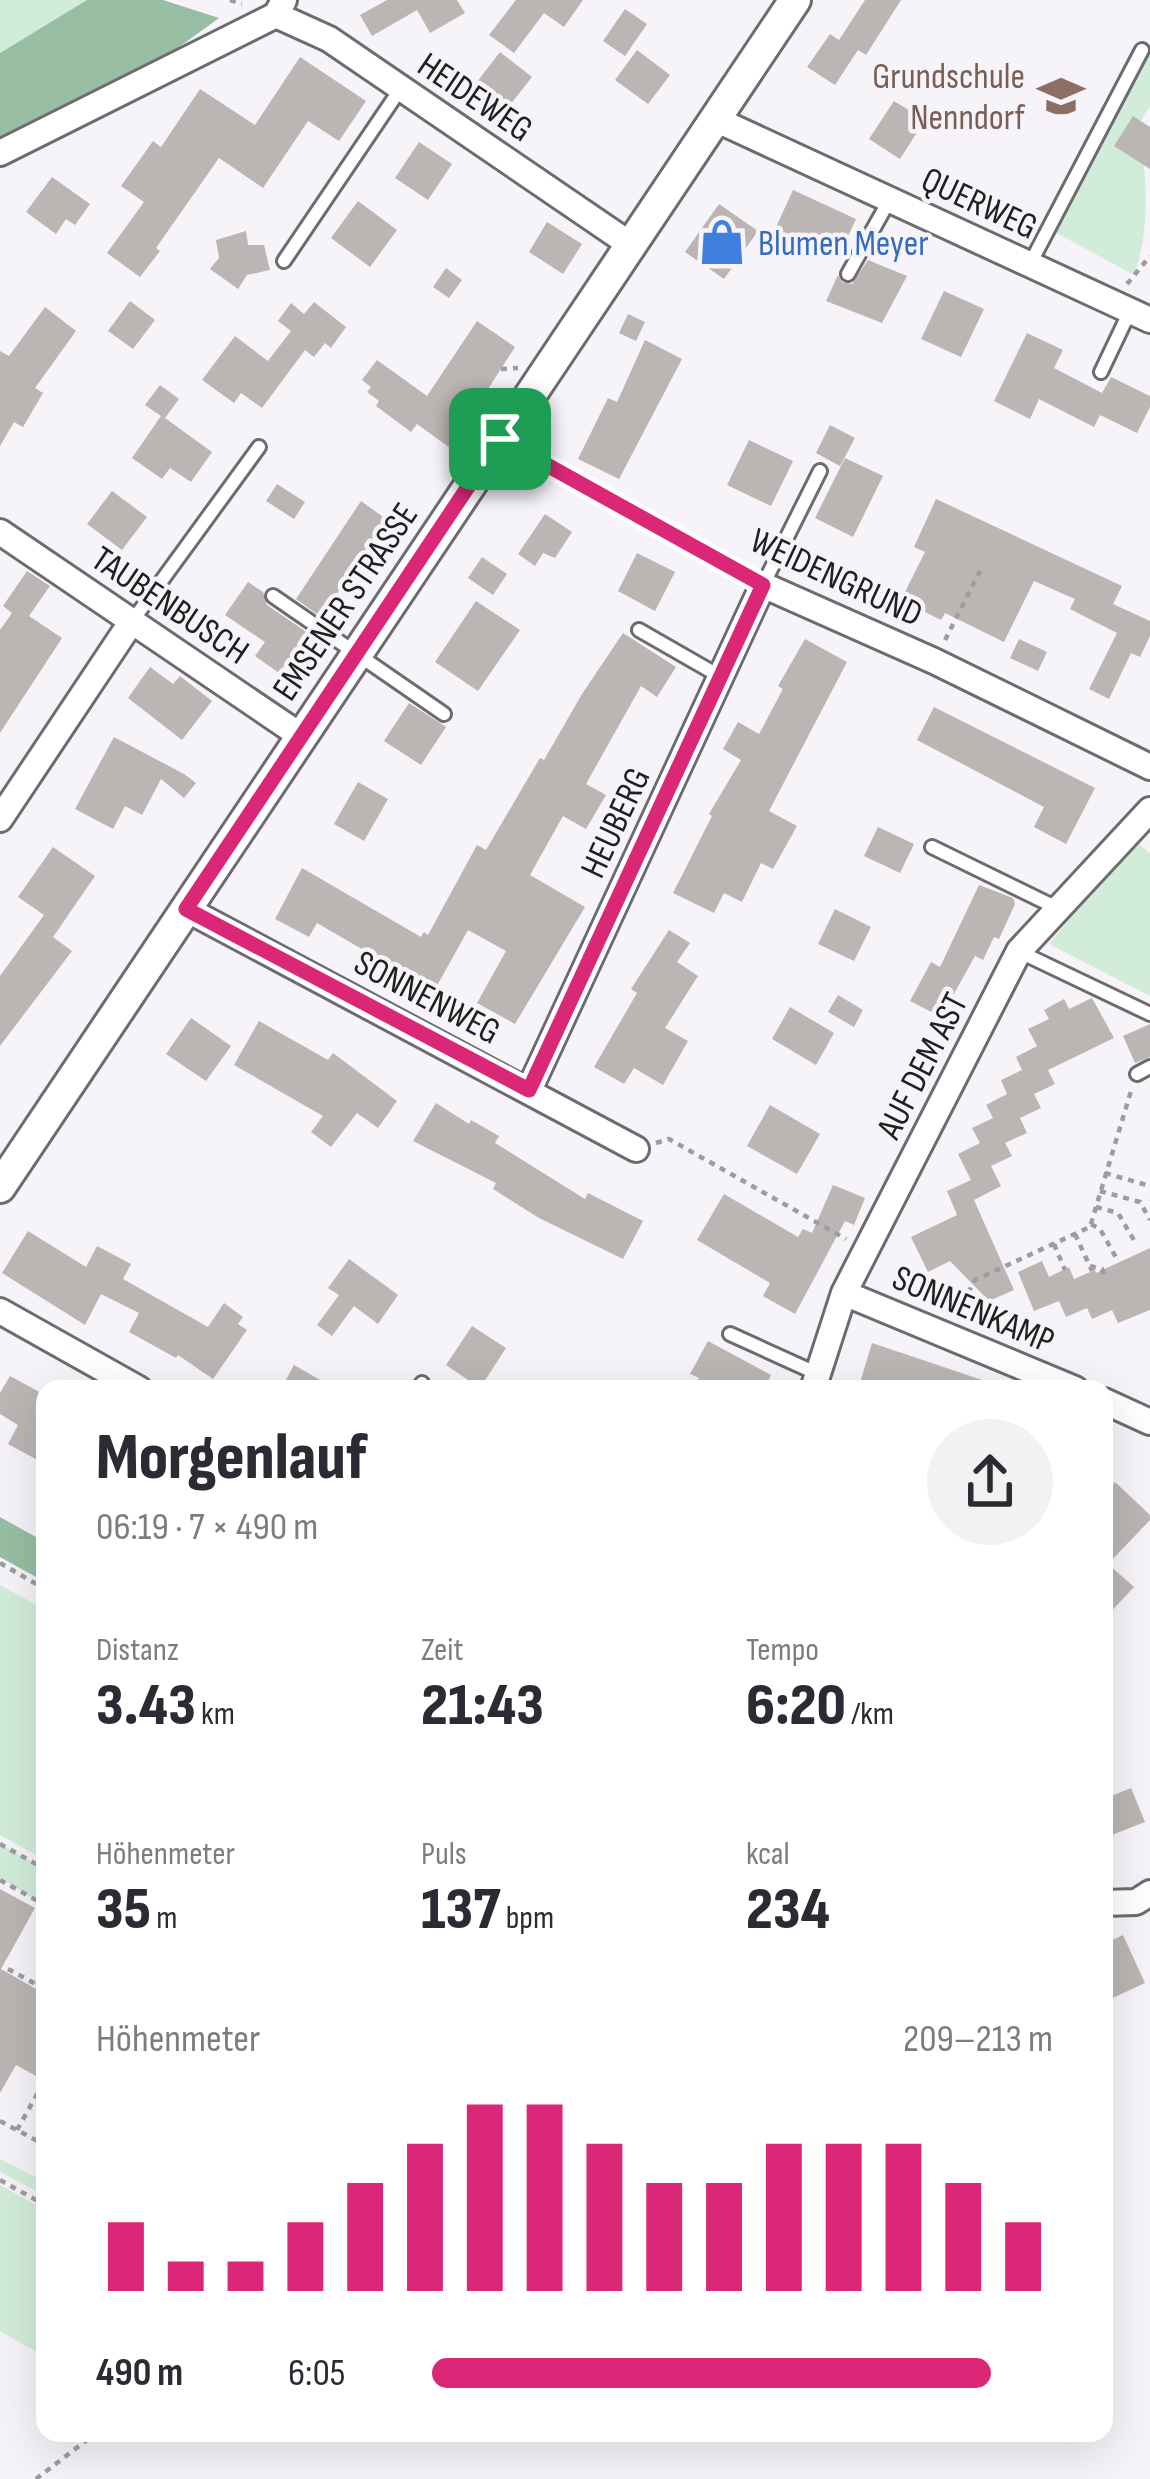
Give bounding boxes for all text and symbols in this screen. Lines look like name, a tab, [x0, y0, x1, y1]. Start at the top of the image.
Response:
street label: HEIDEWEG	[409, 44, 540, 152]
place label: Grundschule Nenndorf	[872, 56, 1026, 140]
school or university icon: Grundschule Nenndorf	[1036, 71, 1086, 121]
street label: QUERWEG	[914, 159, 1044, 250]
shop icon: Blumen Meyer	[697, 217, 747, 267]
place label: Blumen Meyer	[758, 223, 929, 266]
pin	[449, 388, 551, 490]
icon: arrive	[467, 406, 533, 472]
street label: EMSENER STRASSE	[264, 496, 428, 709]
street label: WEIDENGRUND	[743, 520, 929, 637]
street label: TAUBENBUSCH	[83, 538, 256, 674]
street label: HEUBERG	[572, 761, 660, 885]
street label: SONNENWEG	[347, 942, 507, 1054]
street label: AUF DEM AST	[868, 986, 978, 1147]
street label: SONNENKAMP	[886, 1257, 1060, 1364]
text: Morgenlauf	[96, 1419, 367, 1498]
button: share	[927, 1419, 1053, 1545]
text: 06:19 · 7 × 490 m	[96, 1504, 318, 1551]
text: Distanz	[96, 1630, 179, 1670]
text: Zeit	[421, 1630, 463, 1670]
text: Tempo	[746, 1630, 819, 1670]
text: 3.43	[96, 1670, 196, 1742]
text: 21:43	[421, 1670, 544, 1742]
text: 6:20	[746, 1670, 846, 1742]
text: km	[196, 1694, 235, 1734]
text: /km	[846, 1694, 894, 1734]
text: Höhenmeter	[96, 1834, 235, 1874]
text: Puls	[421, 1834, 467, 1874]
text: kcal	[746, 1834, 790, 1874]
text: 35	[96, 1874, 151, 1946]
text: 137	[421, 1874, 500, 1946]
text: 234	[746, 1874, 830, 1946]
text: m	[151, 1898, 177, 1938]
text: bpm	[500, 1898, 554, 1938]
text: Höhenmeter	[96, 2016, 260, 2063]
text: 209–213 m	[903, 2016, 1053, 2063]
text: 490 m	[96, 2350, 183, 2397]
text: 6:05	[288, 2350, 345, 2397]

